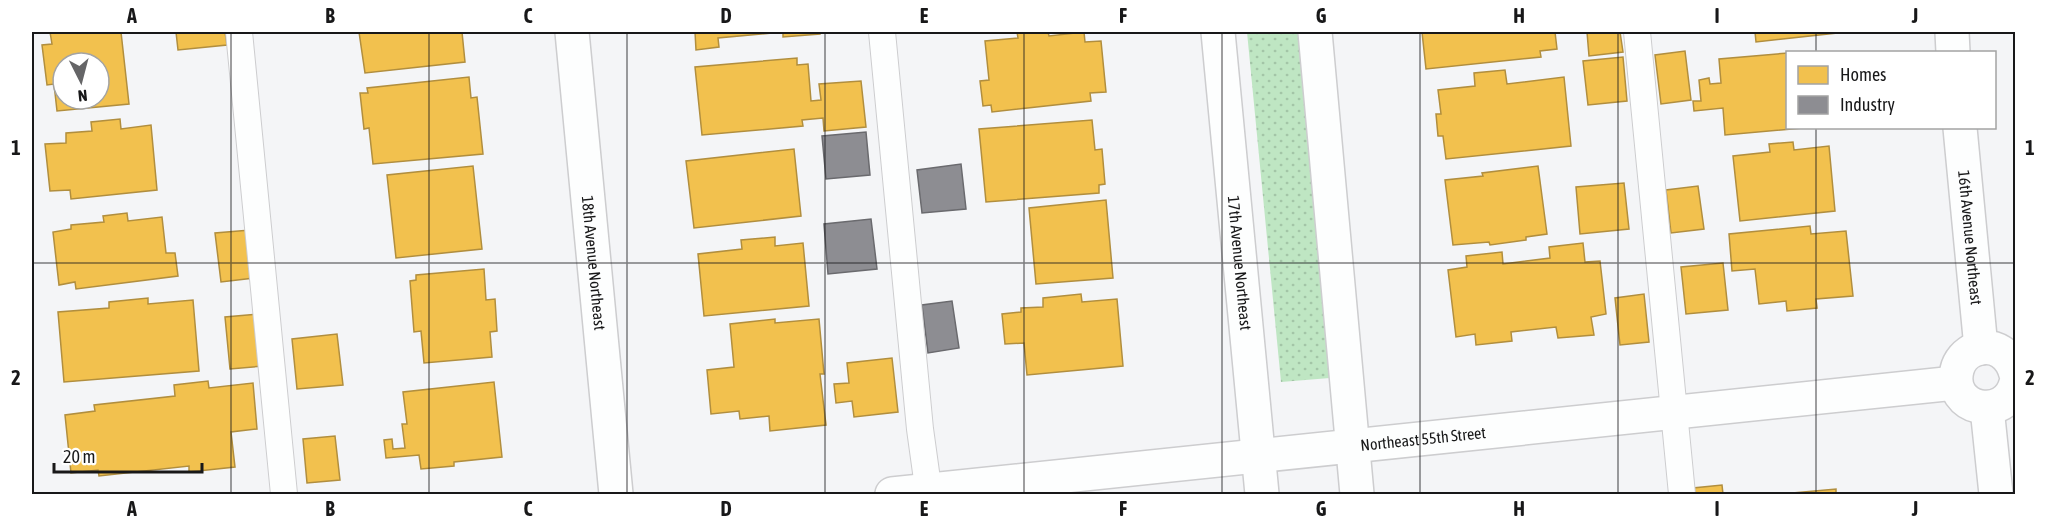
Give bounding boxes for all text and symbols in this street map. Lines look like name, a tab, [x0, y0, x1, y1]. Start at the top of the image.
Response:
text: A	[126, 4, 137, 27]
text: B	[325, 4, 335, 27]
text: C	[524, 4, 533, 27]
text: D	[720, 4, 732, 27]
text: E	[920, 4, 929, 27]
text: F	[1119, 4, 1127, 27]
text: G	[1316, 4, 1327, 27]
text: H	[1513, 4, 1525, 27]
text: I	[1714, 4, 1720, 27]
text: J	[1911, 4, 1918, 27]
north arrow	[51, 51, 111, 111]
legend	[1786, 51, 1996, 129]
text: Homes	[1840, 64, 1886, 85]
text: N	[77, 86, 88, 105]
text: Industry	[1840, 94, 1895, 115]
text: 1	[11, 136, 21, 159]
text: 1	[2025, 136, 2035, 159]
street label: 16th Avenue Northeast	[1955, 169, 1986, 306]
street label: 18th Avenue Northeast	[579, 195, 609, 331]
street label: 17th Avenue Northeast	[1225, 195, 1255, 331]
text: 2	[11, 366, 21, 389]
text: 2	[2025, 366, 2035, 389]
street label: Northeast 55th Street	[1360, 423, 1487, 454]
scale bar	[54, 436, 202, 474]
text: 20 m	[63, 446, 95, 467]
text: A	[126, 497, 137, 520]
text: B	[325, 497, 335, 520]
text: C	[524, 497, 533, 520]
text: D	[720, 497, 732, 520]
text: E	[920, 497, 929, 520]
text: F	[1119, 497, 1127, 520]
text: G	[1316, 497, 1327, 520]
text: H	[1513, 497, 1525, 520]
text: I	[1714, 497, 1720, 520]
text: J	[1911, 497, 1918, 520]

